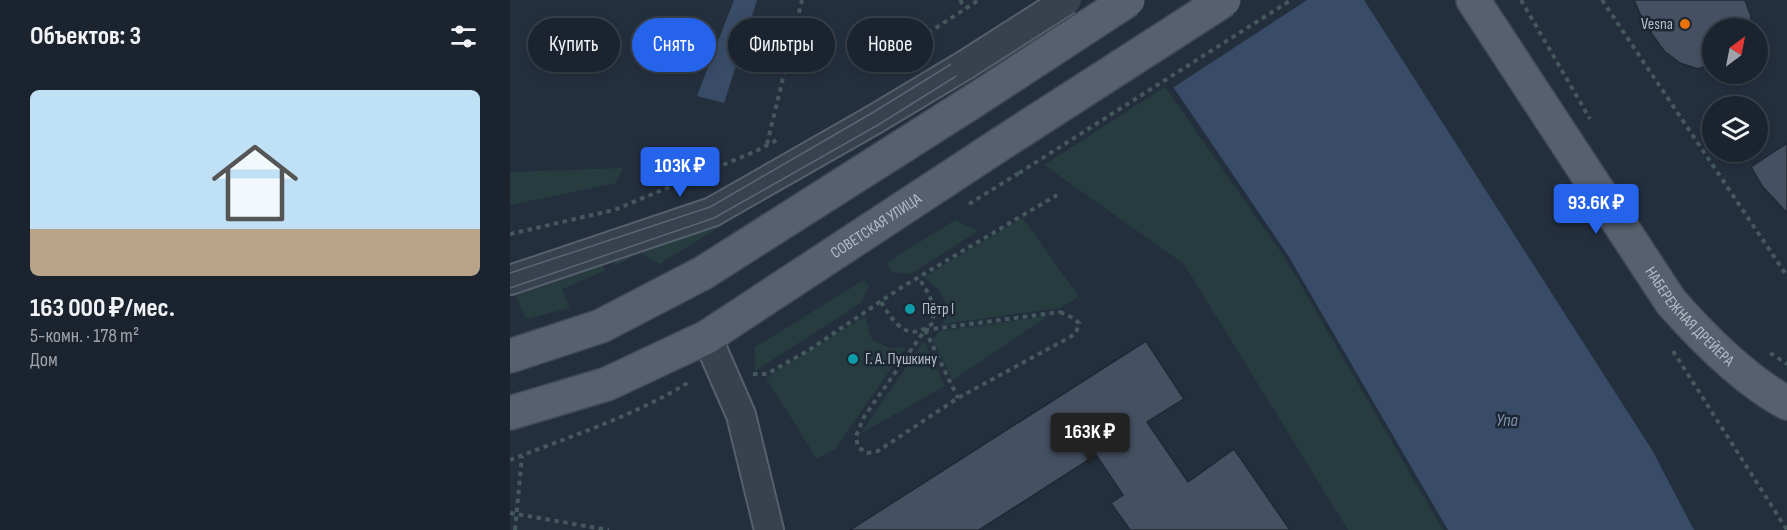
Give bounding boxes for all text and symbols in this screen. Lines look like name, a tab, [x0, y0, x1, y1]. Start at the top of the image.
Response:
place label: Vesna	[1641, 15, 1673, 34]
marker: Vesna	[1678, 17, 1692, 31]
chip: Купить	[528, 18, 620, 72]
chip: Снять	[632, 18, 716, 72]
chip: Фильтры	[728, 18, 835, 72]
chip: Новое	[847, 18, 933, 72]
north arrow	[1702, 18, 1768, 84]
map controls	[1702, 18, 1768, 162]
icon: filters	[447, 20, 480, 53]
text: Объектов: 3	[30, 21, 141, 52]
button: layers	[1702, 96, 1768, 162]
icon: home	[201, 129, 309, 237]
pin: 103K ₽	[631, 147, 729, 198]
text: 103K ₽	[655, 154, 705, 178]
pin: 93.6K ₽	[1541, 184, 1651, 235]
street label: СОВЕТСКАЯ УЛИЦА	[827, 189, 925, 263]
text: 93.6K ₽	[1568, 191, 1624, 215]
street label: НАБЕРЕЖНАЯ ДРЕЙЕРА	[1641, 263, 1738, 370]
text: 163 000 ₽/мес.	[30, 293, 175, 324]
place label: Пётр I	[922, 300, 954, 319]
marker: Пётр I	[903, 302, 917, 316]
text: 5-комн. · 178 m²	[30, 324, 139, 348]
text: Дом	[30, 348, 58, 372]
place label: Г. А. Пушкину	[865, 350, 937, 369]
marker: Г. А. Пушкину	[846, 352, 860, 366]
water label: Упа	[1496, 410, 1518, 431]
pin: 163K ₽	[1041, 413, 1139, 464]
text: 163K ₽	[1065, 420, 1115, 444]

